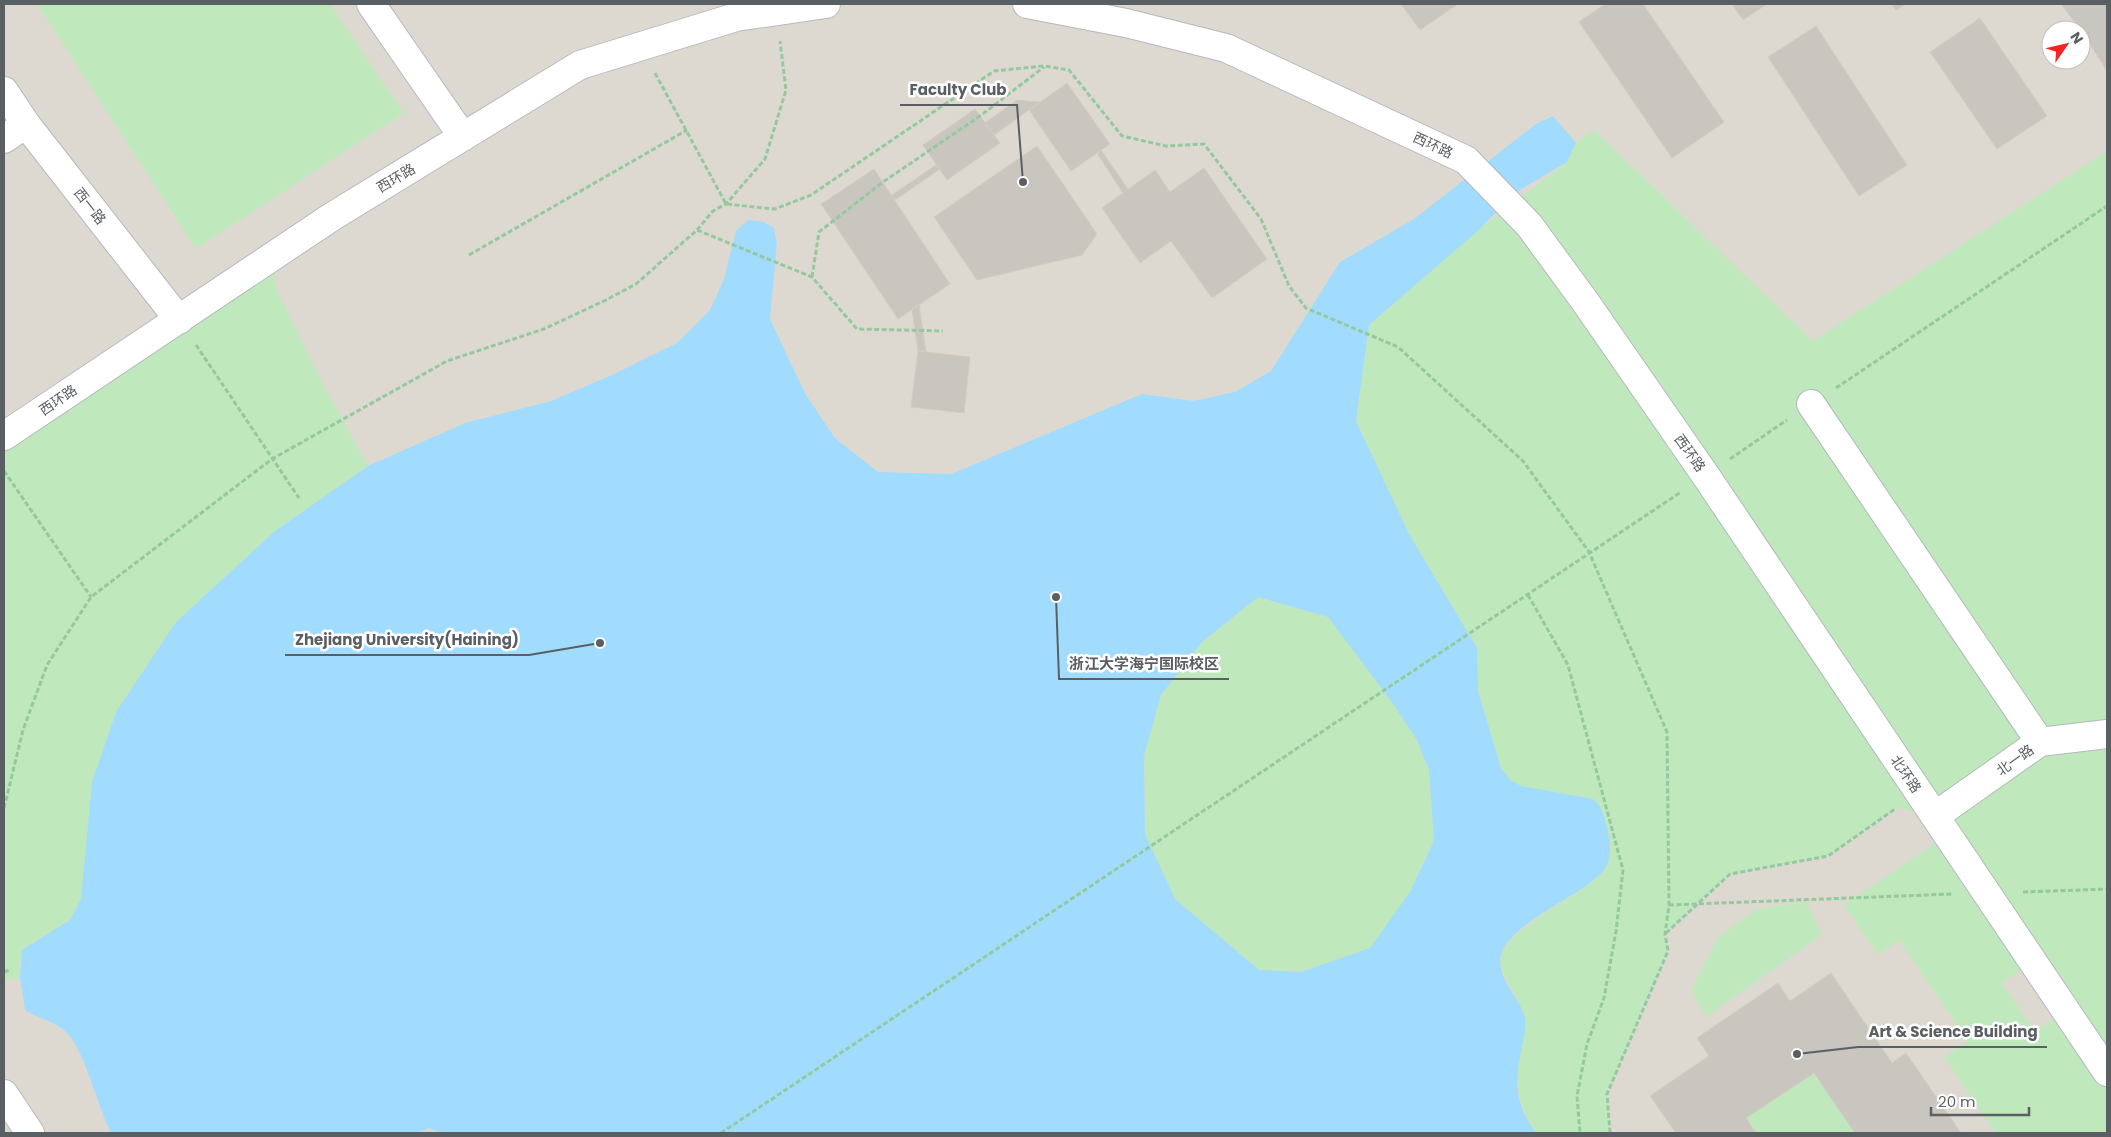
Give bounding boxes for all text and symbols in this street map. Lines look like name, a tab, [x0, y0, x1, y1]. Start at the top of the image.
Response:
north arrow	[2041, 20, 2091, 70]
text: N	[2066, 28, 2088, 48]
callout: Faculty Club	[900, 75, 1017, 105]
text: Faculty Club	[910, 79, 1006, 100]
street label: 西环路	[1410, 127, 1456, 163]
street label: 西环路	[373, 159, 419, 197]
street label: 西一路	[69, 183, 111, 229]
street label: 西环路	[35, 380, 81, 420]
street label: 西环路	[1670, 430, 1710, 476]
callout: Zhejiang University(Haining)	[285, 625, 529, 655]
text: Zhejiang University(Haining)	[295, 629, 519, 650]
callout: 浙江大学海宁国际校区	[1059, 649, 1229, 679]
text: 浙江大学海宁国际校区	[1069, 653, 1219, 674]
street label: 北一路	[1992, 740, 2038, 780]
street label: 北环路	[1886, 751, 1926, 797]
callout: Art & Science Building	[1858, 1017, 2047, 1047]
text: Art & Science Building	[1868, 1021, 2038, 1042]
scale bar	[1931, 1084, 2028, 1116]
text: 20 m	[1938, 1091, 1976, 1112]

